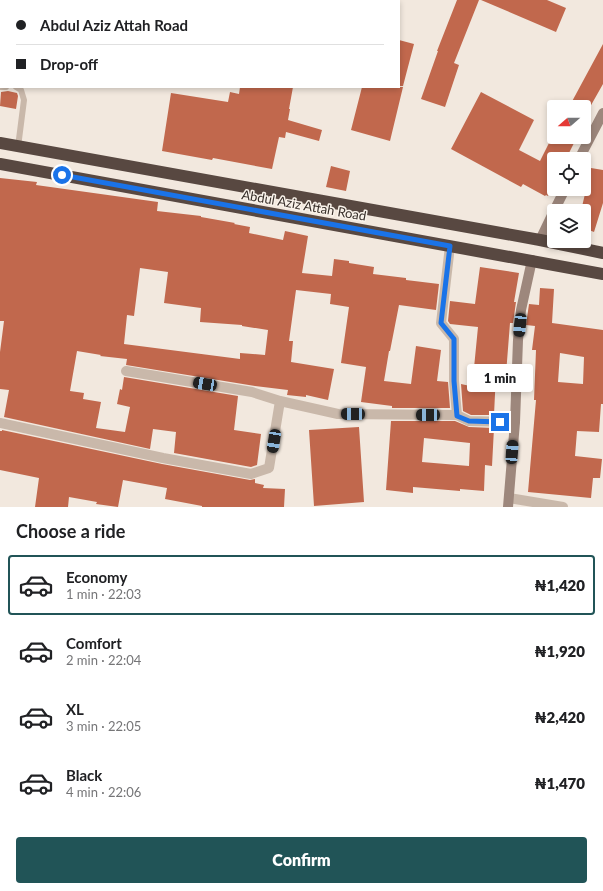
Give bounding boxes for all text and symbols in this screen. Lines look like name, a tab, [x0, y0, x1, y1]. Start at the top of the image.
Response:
text: Abdul Aziz Attah Road	[40, 16, 188, 34]
text: Drop-off	[40, 55, 98, 73]
north arrow	[547, 100, 591, 144]
map controls	[547, 100, 591, 248]
button: locate	[547, 152, 591, 196]
route start	[53, 166, 71, 184]
street label: Abdul Aziz Attah Road	[240, 186, 368, 224]
button: layers	[547, 204, 591, 248]
car	[513, 312, 527, 338]
callout: 1 min	[467, 364, 533, 392]
text: 1 min	[484, 370, 516, 386]
car	[192, 376, 218, 392]
car	[341, 408, 365, 420]
car	[416, 409, 440, 421]
route end	[491, 413, 509, 431]
car	[266, 428, 282, 454]
car	[505, 440, 519, 464]
text: Choose a ride	[16, 520, 125, 542]
icon: car	[18, 567, 54, 603]
text: Economy	[66, 568, 127, 586]
text: ₦1,420	[535, 576, 585, 594]
text: 1 min · 22:03	[66, 586, 141, 602]
icon: car	[18, 633, 54, 669]
text: Comfort	[66, 634, 122, 652]
text: ₦1,920	[535, 642, 585, 660]
text: 2 min · 22:04	[66, 652, 141, 668]
icon: car	[18, 699, 54, 735]
text: XL	[66, 700, 84, 718]
text: ₦2,420	[535, 708, 585, 726]
text: 3 min · 22:05	[66, 718, 141, 734]
icon: car	[18, 765, 54, 801]
text: Black	[66, 766, 102, 784]
text: ₦1,470	[535, 774, 585, 792]
text: 4 min · 22:06	[66, 784, 141, 800]
button: Confirm	[16, 837, 587, 883]

